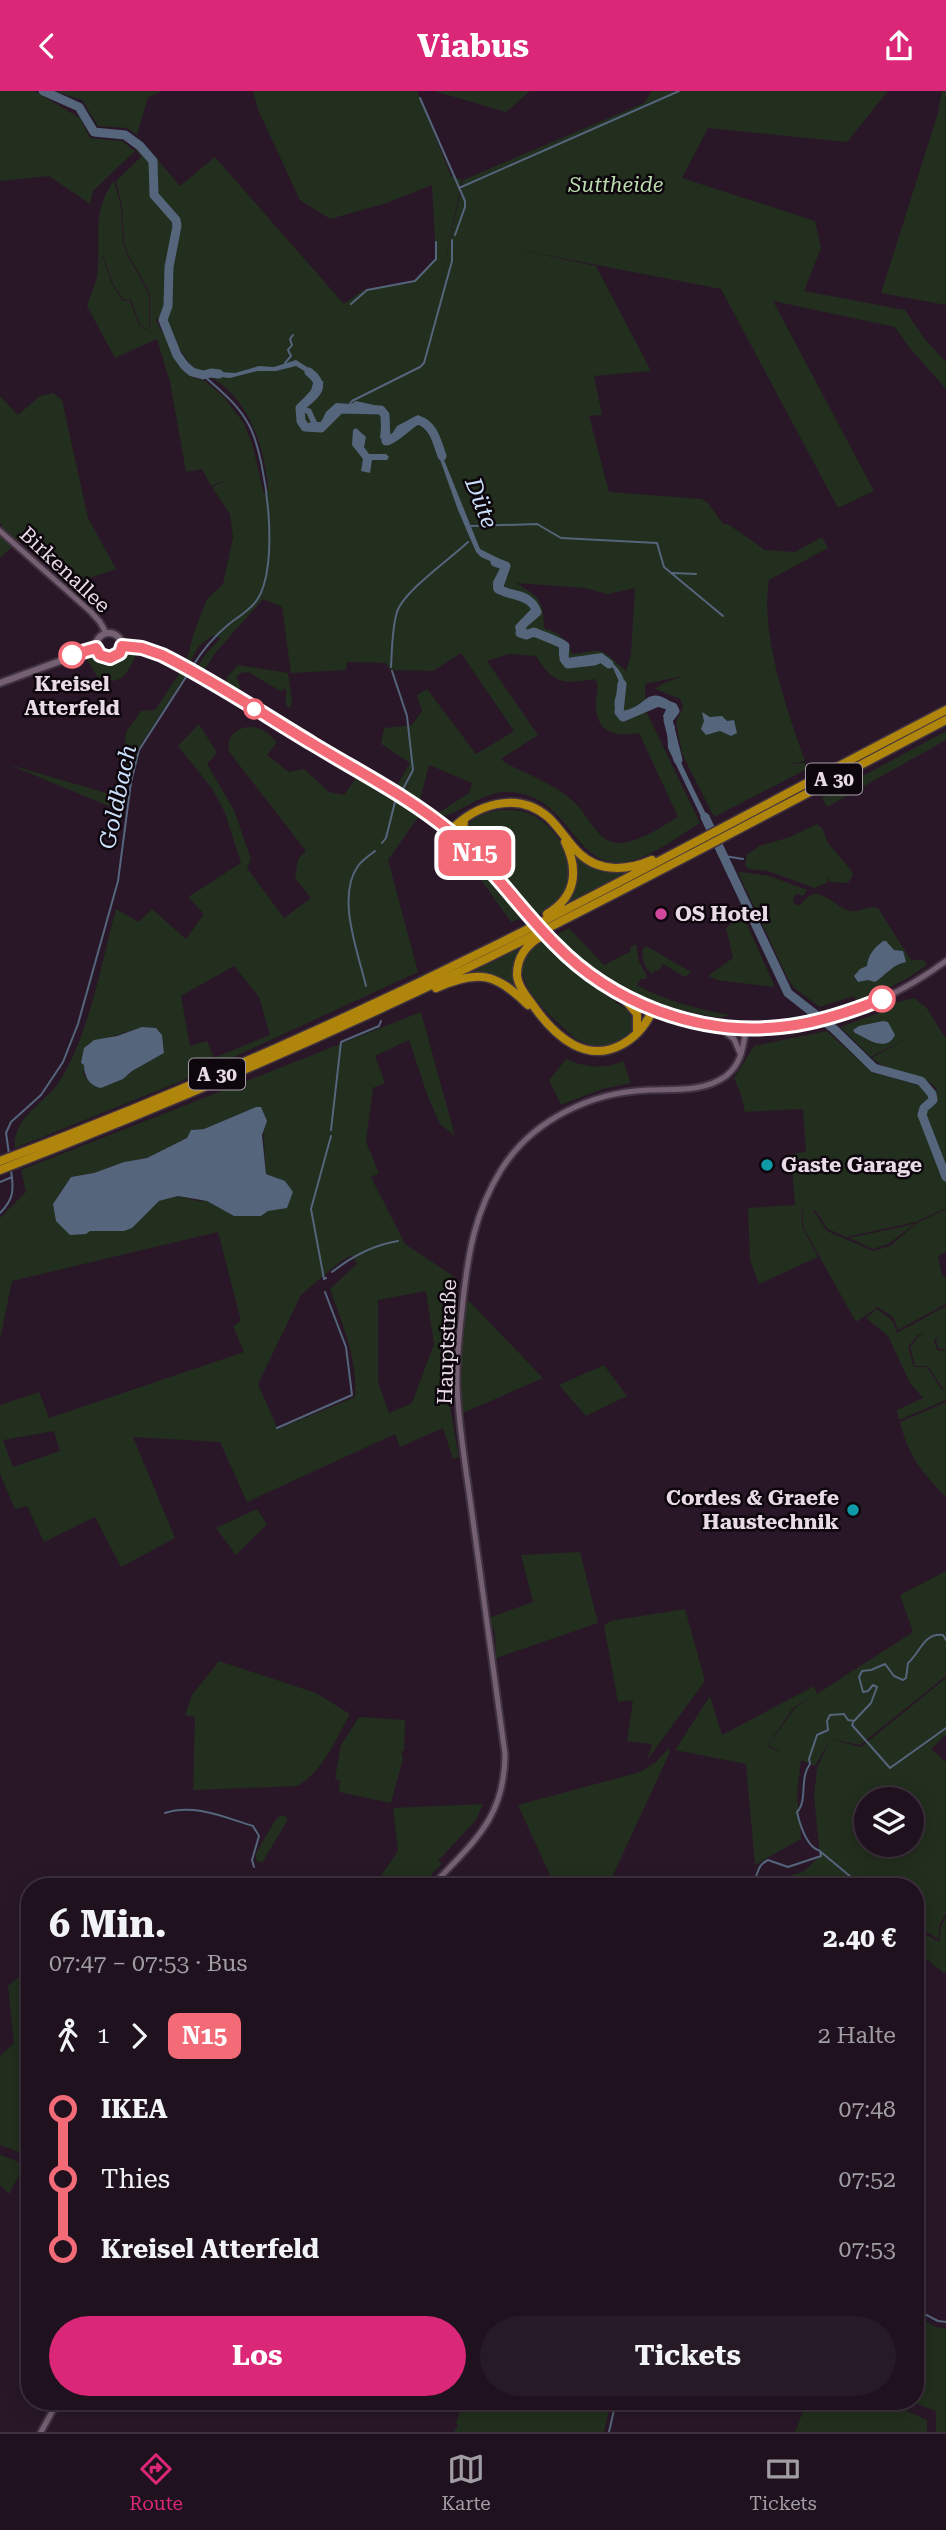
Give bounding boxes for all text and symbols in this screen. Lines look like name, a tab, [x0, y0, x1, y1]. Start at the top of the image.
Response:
icon: back	[28, 27, 66, 65]
text: Viabus	[417, 27, 529, 65]
icon: share	[880, 27, 918, 65]
park label: Suttheide	[568, 173, 663, 197]
water label: Düte	[459, 473, 503, 532]
street label: Birkenallee	[15, 522, 115, 618]
marker: Kreisel Atterfeld	[59, 642, 85, 668]
place label: Kreisel Atterfeld	[24, 672, 120, 720]
unlabelled marker	[244, 699, 264, 719]
water label: Goldbach	[94, 742, 142, 852]
road number: A 30	[806, 764, 862, 795]
line badge: N15	[435, 830, 515, 876]
text: N15	[452, 839, 498, 867]
place label: OS Hotel	[675, 902, 769, 926]
marker: OS Hotel	[653, 906, 669, 922]
unlabelled marker	[869, 986, 895, 1012]
road number: A 30	[189, 1058, 245, 1089]
place label: Gaste Garage	[781, 1153, 922, 1177]
marker: Gaste Garage	[759, 1157, 775, 1173]
street label: Hauptstraße	[433, 1279, 461, 1405]
place label: Cordes & Graefe Haustechnik	[666, 1486, 839, 1534]
marker: Cordes & Graefe Haustechnik	[845, 1502, 861, 1518]
map controls	[854, 1787, 924, 1857]
button: layers	[854, 1787, 924, 1857]
text: 6 Min.	[49, 1902, 167, 1946]
text: 2.40 €	[823, 1923, 896, 1953]
text: 07:47 – 07:53 · Bus	[49, 1950, 247, 1977]
icon: walk	[49, 2017, 87, 2055]
icon: forward	[120, 2017, 158, 2055]
text: 1	[97, 2022, 110, 2049]
text: N15	[182, 2022, 227, 2050]
text: 2 Halte	[818, 2022, 896, 2049]
text: IKEA	[101, 2094, 168, 2124]
text: 07:48	[839, 2096, 896, 2123]
text: Thies	[101, 2164, 170, 2194]
text: 07:52	[839, 2166, 896, 2193]
text: Kreisel Atterfeld	[101, 2234, 319, 2264]
text: 07:53	[839, 2236, 896, 2263]
button: Los	[49, 2316, 466, 2396]
button: Tickets	[480, 2316, 896, 2396]
tab: Route	[129, 2450, 183, 2515]
tab: Karte	[442, 2450, 491, 2515]
tab: Tickets	[749, 2450, 817, 2515]

